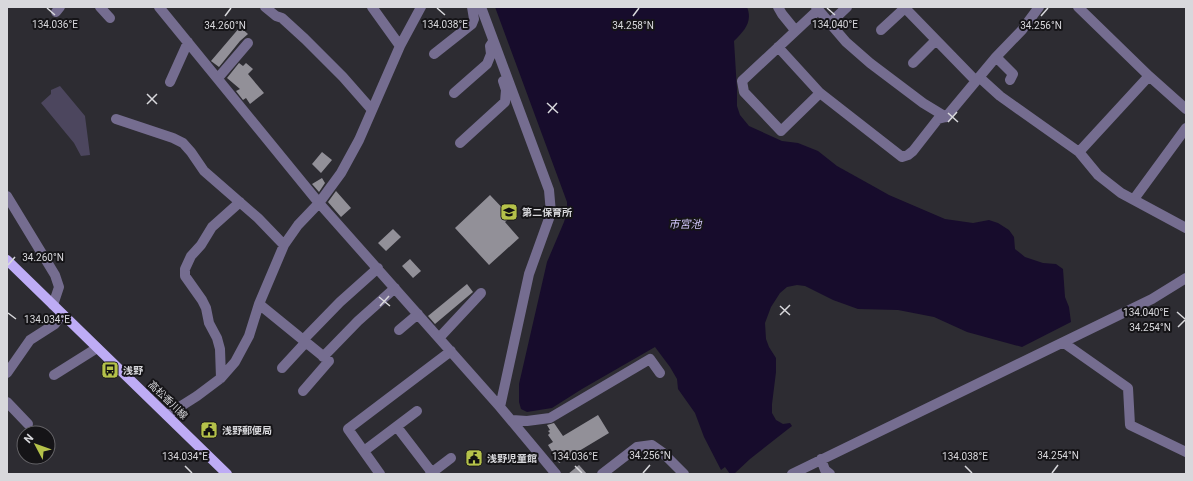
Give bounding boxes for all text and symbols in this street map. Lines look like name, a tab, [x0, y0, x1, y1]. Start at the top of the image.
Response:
text: 134.036°E	[32, 19, 78, 30]
text: 134.038°E	[422, 19, 468, 30]
text: 134.040°E	[812, 19, 858, 30]
text: 34.260°N	[204, 20, 246, 31]
text: 34.258°N	[612, 20, 654, 31]
text: 34.256°N	[1020, 20, 1062, 31]
school or university icon: 第二保育所	[499, 202, 519, 222]
place label: 第二保育所	[522, 207, 572, 218]
water label: 市宮池	[669, 218, 702, 231]
text: 34.260°N	[22, 252, 64, 263]
text: 134.040°E	[1123, 307, 1169, 318]
text: 134.034°E	[24, 314, 70, 325]
text: 34.254°N	[1129, 322, 1171, 333]
bus stop icon: 浅野	[100, 360, 120, 380]
place label: 浅野	[123, 365, 144, 376]
street label: 高松香川線	[146, 379, 190, 421]
public building icon: 浅野郵便局	[199, 420, 219, 440]
north arrow	[16, 425, 56, 465]
place label: 浅野郵便局	[222, 425, 272, 436]
text: N	[21, 431, 36, 446]
public building icon: 浅野児童館	[464, 448, 484, 468]
text: 34.256°N	[629, 450, 671, 461]
text: 34.254°N	[1037, 450, 1079, 461]
text: 134.034°E	[162, 451, 208, 462]
text: 134.036°E	[552, 451, 598, 462]
text: 134.038°E	[942, 451, 988, 462]
place label: 浅野児童館	[487, 453, 537, 464]

